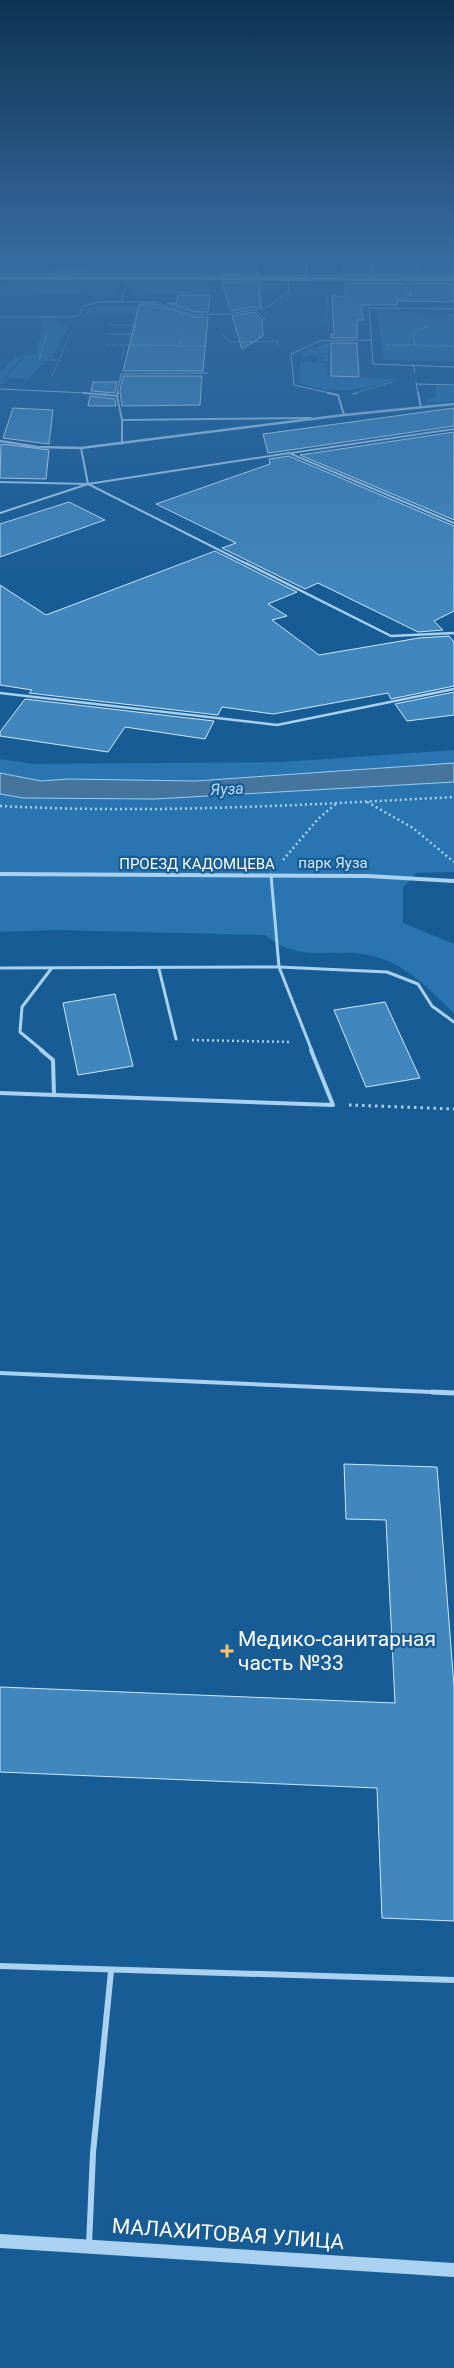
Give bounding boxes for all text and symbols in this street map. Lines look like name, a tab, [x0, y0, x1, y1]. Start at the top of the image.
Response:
water label: Яуза	[209, 779, 244, 799]
park label: парк Яуза	[298, 854, 368, 872]
street label: ПРОЕЗД КАДОМЦЕВА	[119, 855, 275, 873]
place label: Медико-санитарная часть №33	[238, 1627, 436, 1675]
marker: Медико-санитарная часть №33	[220, 1644, 234, 1658]
street label: МАЛАХИТОВАЯ УЛИЦА	[111, 2214, 345, 2254]

